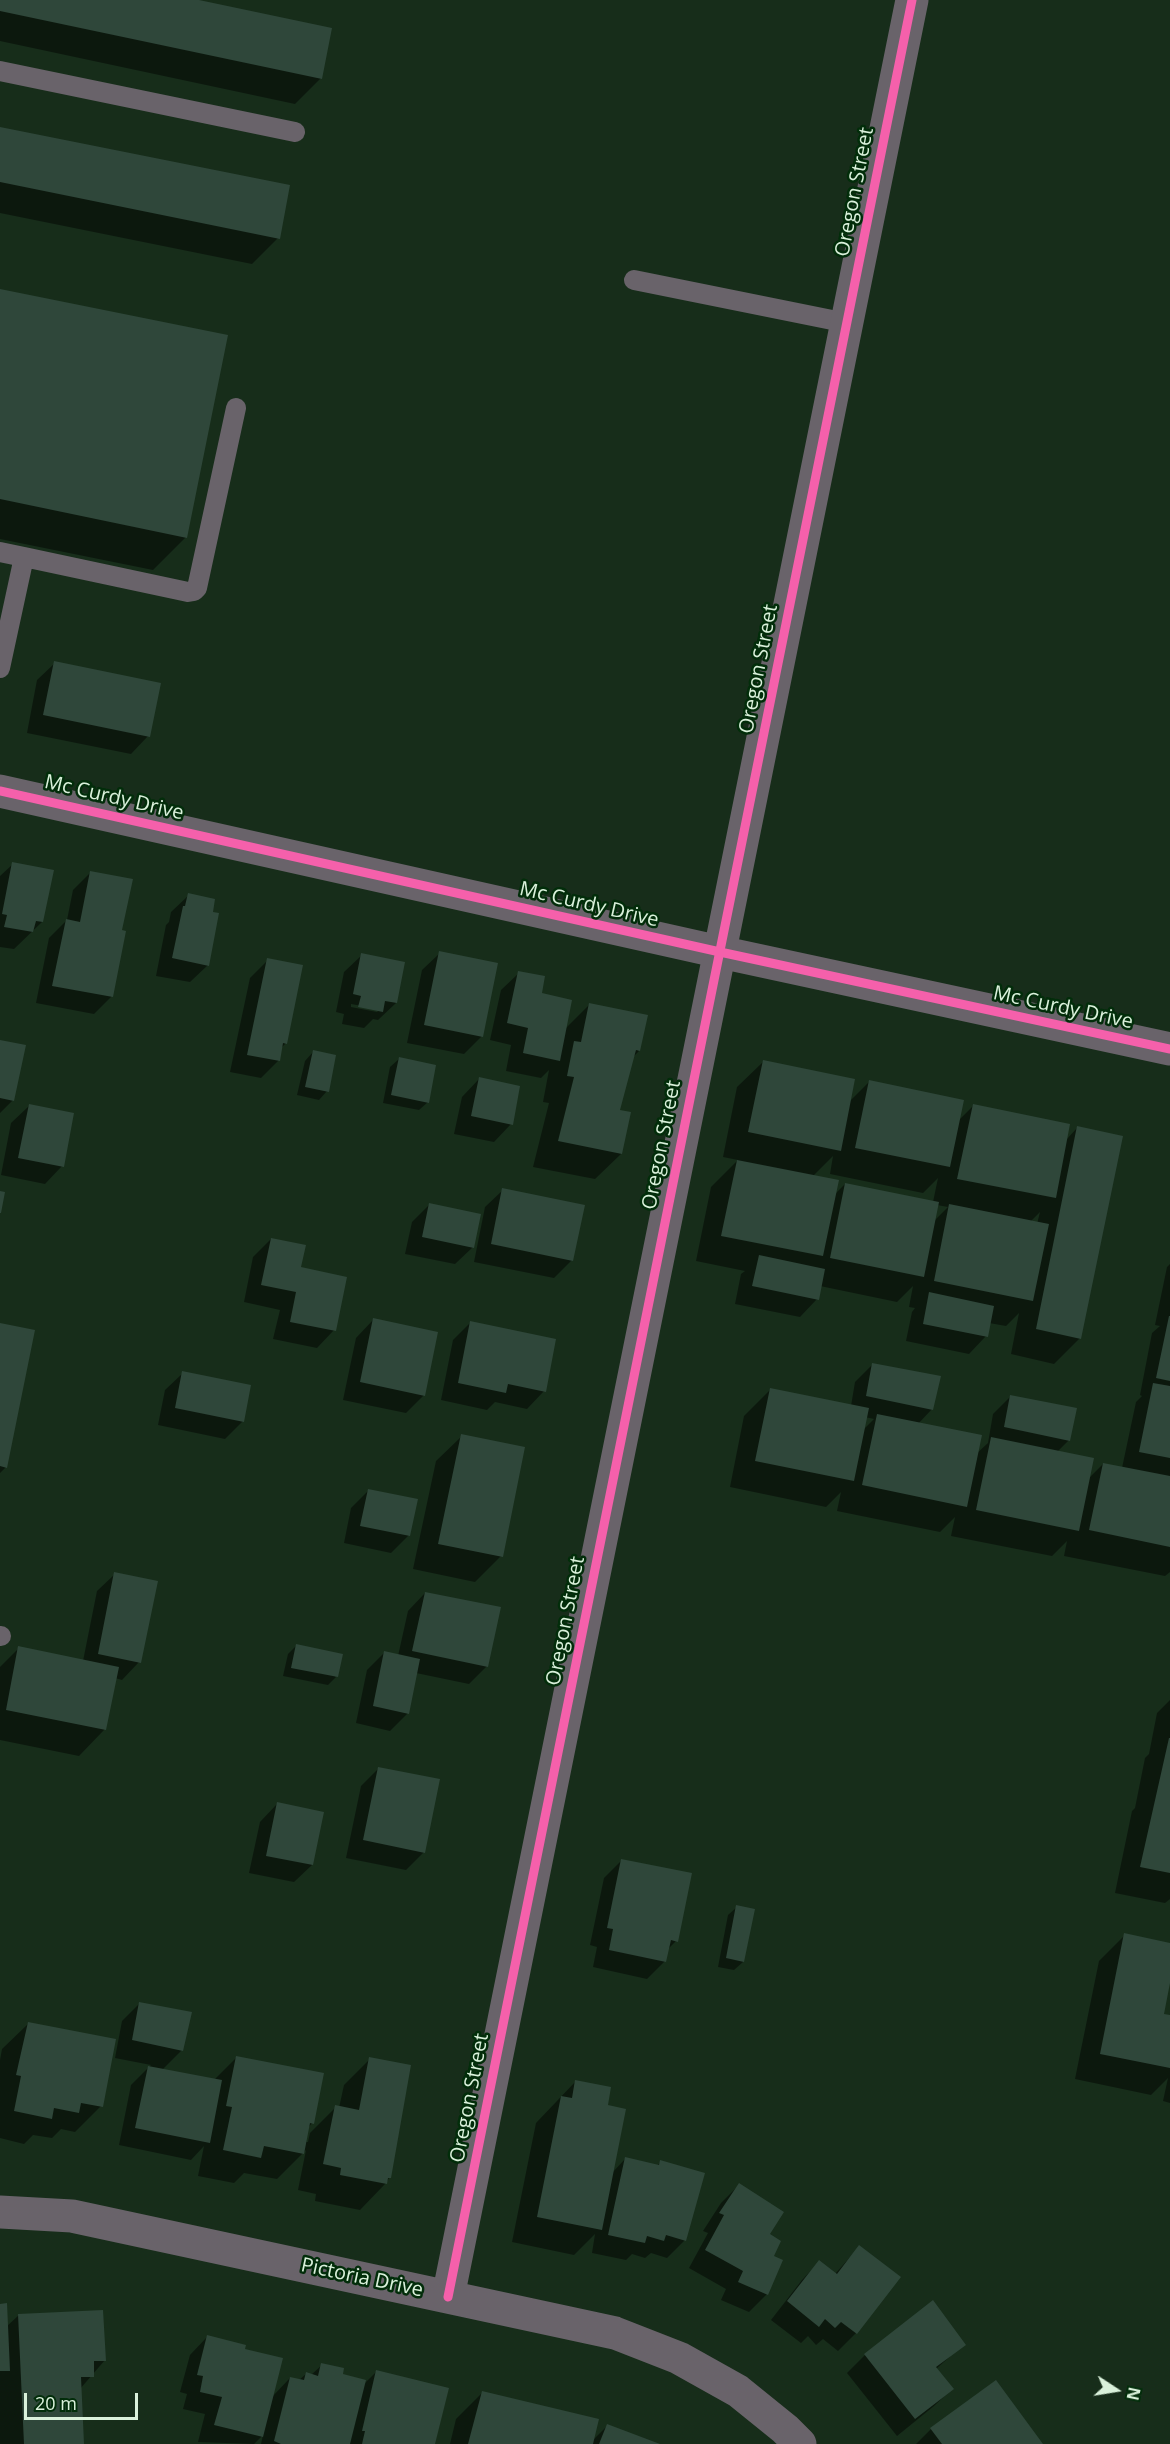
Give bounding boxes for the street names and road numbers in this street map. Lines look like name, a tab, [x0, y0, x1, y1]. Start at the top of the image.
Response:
street label: Oregon Street	[831, 125, 879, 259]
street label: Oregon Street	[735, 602, 783, 736]
street label: Mc Curdy Drive	[42, 770, 186, 826]
street label: Mc Curdy Drive	[517, 877, 661, 933]
street label: Mc Curdy Drive	[991, 981, 1135, 1035]
street label: Oregon Street	[638, 1078, 686, 1212]
street label: Oregon Street	[542, 1554, 590, 1688]
street label: Oregon Street	[446, 2031, 494, 2165]
street label: Pictoria Drive	[299, 2253, 425, 2303]

